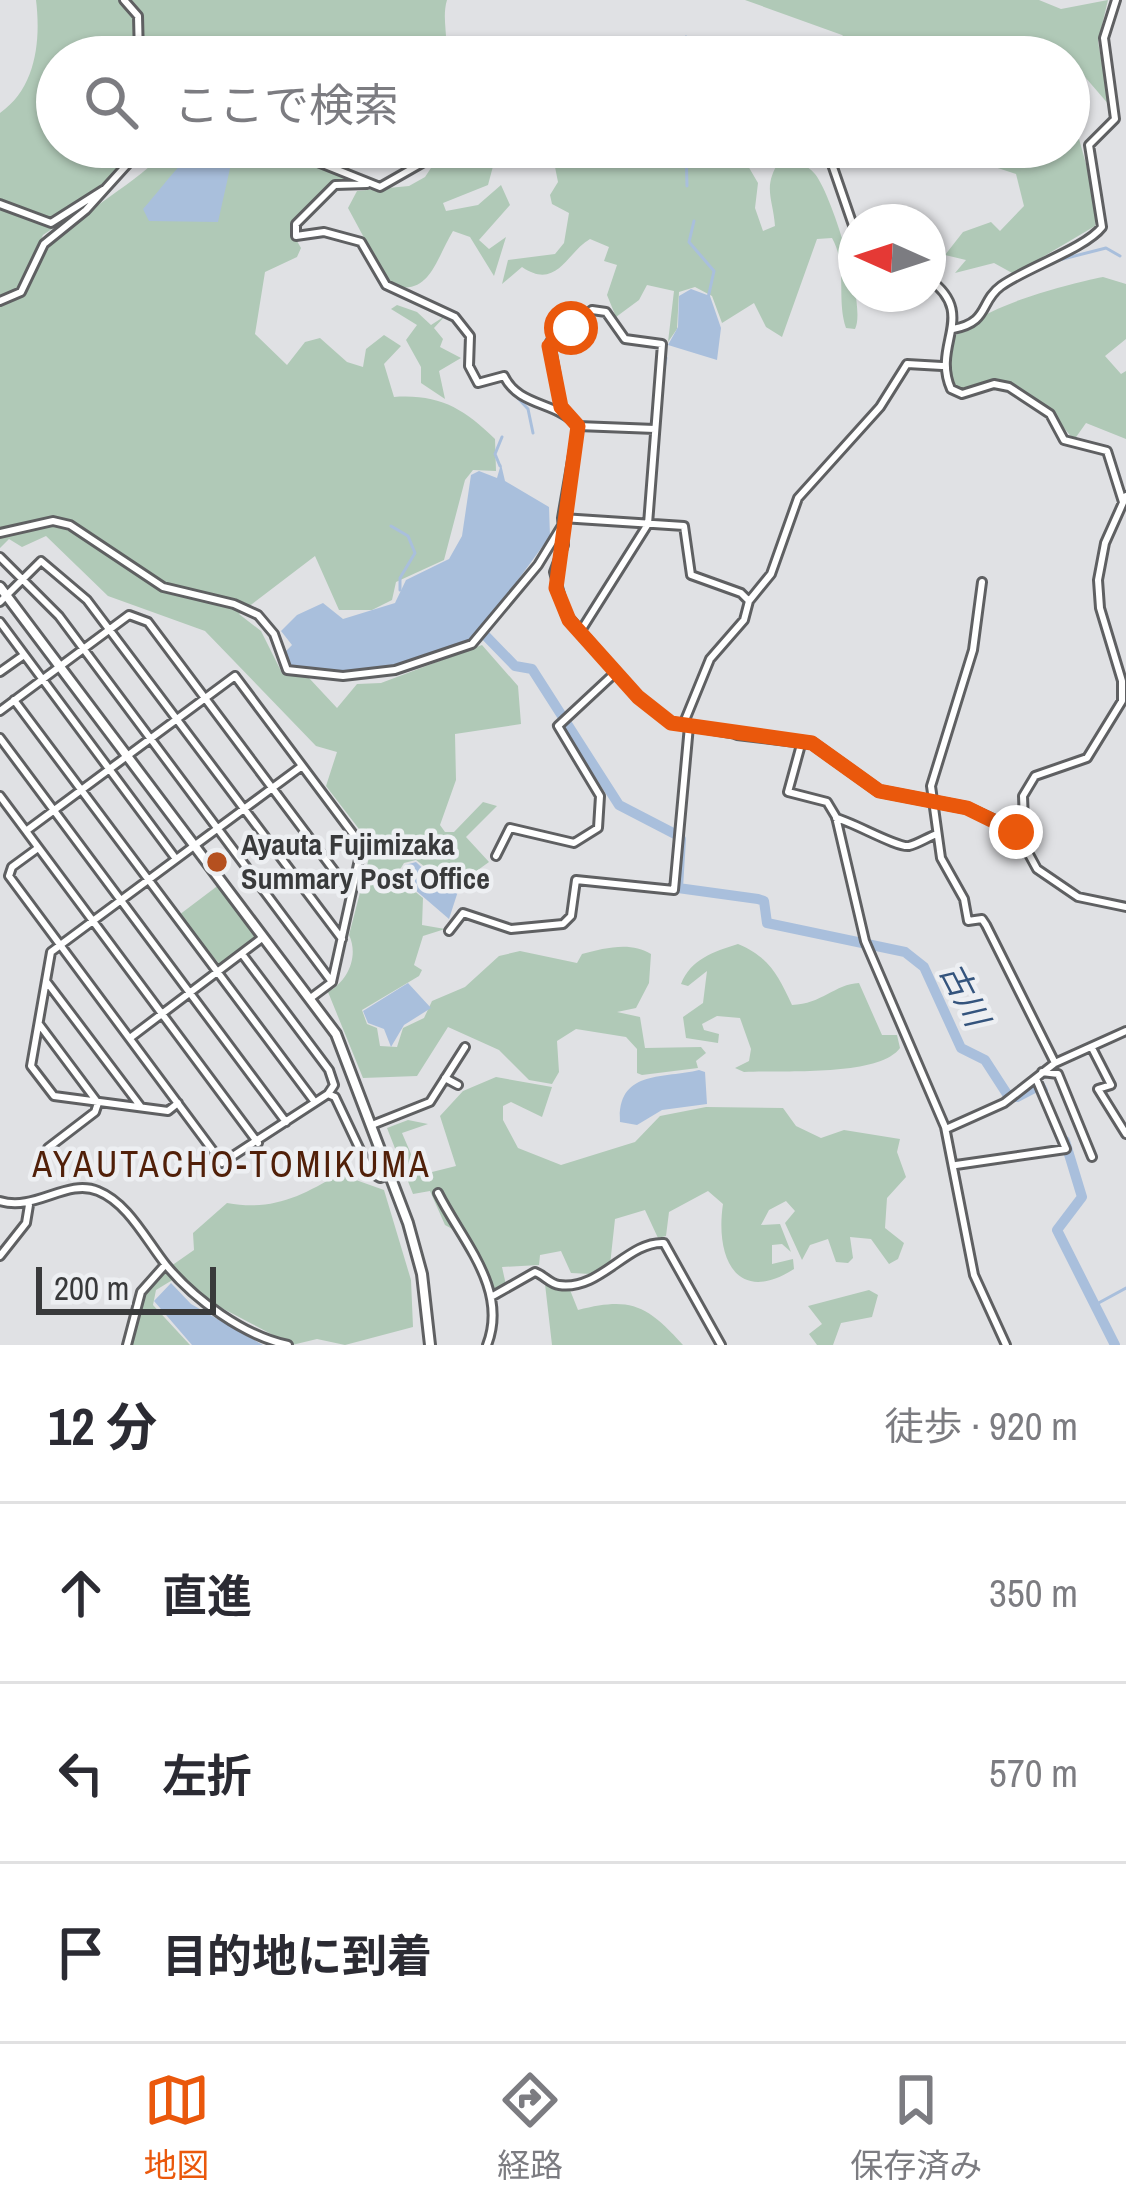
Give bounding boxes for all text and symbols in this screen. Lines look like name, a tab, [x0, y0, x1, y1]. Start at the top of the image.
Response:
search box	[36, 36, 1090, 168]
icon: search	[78, 69, 144, 135]
text: ここで検索	[174, 74, 399, 135]
north arrow	[838, 204, 946, 312]
route start	[544, 301, 598, 355]
route end	[989, 805, 1043, 859]
place label: Ayauta Fujimizaka Summary Post Office	[241, 824, 490, 898]
marker: Ayauta Fujimizaka Summary Post Office	[204, 849, 230, 875]
water label: 古川	[930, 955, 1001, 1036]
district label: AYAUTACHO-TOMIKUMA	[31, 1140, 432, 1188]
scale bar	[36, 1261, 216, 1314]
text: 200 m	[54, 1266, 129, 1310]
text: 12 分	[48, 1392, 157, 1461]
text: 徒歩 · 920 m	[884, 1400, 1078, 1452]
icon: ahead	[48, 1560, 114, 1626]
text: 直進	[162, 1565, 252, 1626]
text: 350 m	[989, 1567, 1078, 1619]
icon: left	[48, 1740, 114, 1806]
text: 左折	[162, 1745, 252, 1806]
text: 570 m	[989, 1747, 1078, 1799]
icon: arrive	[48, 1920, 114, 1986]
text: 目的地に到着	[162, 1925, 432, 1986]
tab: 地図	[144, 2067, 210, 2187]
tab: 経路	[497, 2067, 563, 2187]
tab: 保存済み	[850, 2067, 982, 2187]

